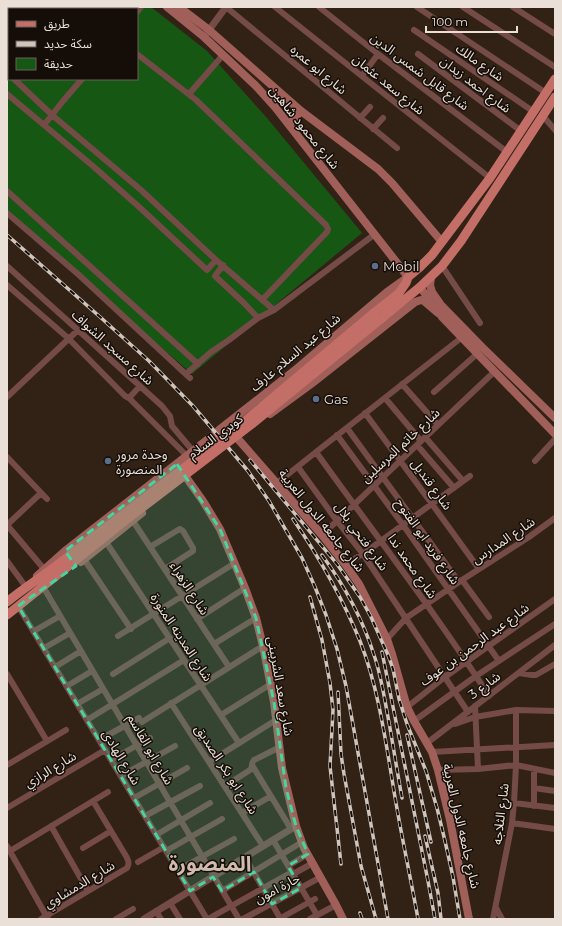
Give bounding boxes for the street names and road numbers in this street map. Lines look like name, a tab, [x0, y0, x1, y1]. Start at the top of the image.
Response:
street label: شارع قابل شمس الدين	[366, 29, 472, 116]
street label: شارع مالك	[451, 40, 507, 87]
street label: شارع ابو عمره	[286, 41, 351, 100]
street label: شارع سعد عثمان	[348, 50, 428, 120]
street label: شارع احمد زيدان	[436, 52, 515, 118]
street label: شارع محمود شاهين	[264, 82, 344, 174]
street label: شارع مسجد الشواف	[67, 306, 157, 390]
street label: شارع عبد السلام عارف	[247, 310, 345, 397]
street label: شارع خاتم المرسلين	[357, 404, 445, 488]
street label: كوبري السلام	[184, 410, 248, 464]
street label: شارع قنديل	[406, 455, 456, 514]
street label: شارع جامعه الدول العربية	[273, 465, 368, 577]
street label: شارع فريد ابو الفتوح	[390, 495, 464, 589]
street label: شارع فتحي بلال	[329, 499, 392, 575]
street label: شارع المدارس	[468, 513, 539, 569]
street label: شارع محمد ندا	[382, 531, 441, 603]
street label: شارع الزهراء	[164, 558, 213, 619]
street label: شارع المدينه المنورة	[145, 590, 216, 686]
street label: شارع عبد الرحمن بن عوف	[416, 599, 533, 691]
street label: شارع سعد الشربينى	[261, 635, 298, 737]
street label: شارع 3	[465, 668, 505, 705]
street label: شارع ابو القاسم	[122, 711, 178, 789]
street label: شارع ابو بكر الصديق	[190, 721, 262, 818]
street label: شارع الهادى	[97, 726, 145, 789]
street label: شارع الرازي	[21, 747, 80, 793]
street label: شارع جامعه الدول العربية	[437, 762, 484, 891]
street label: شارع الثلاجه	[488, 782, 515, 846]
street label: شارع الدمشاوي	[41, 857, 119, 914]
street label: حارة امون	[251, 869, 303, 908]

